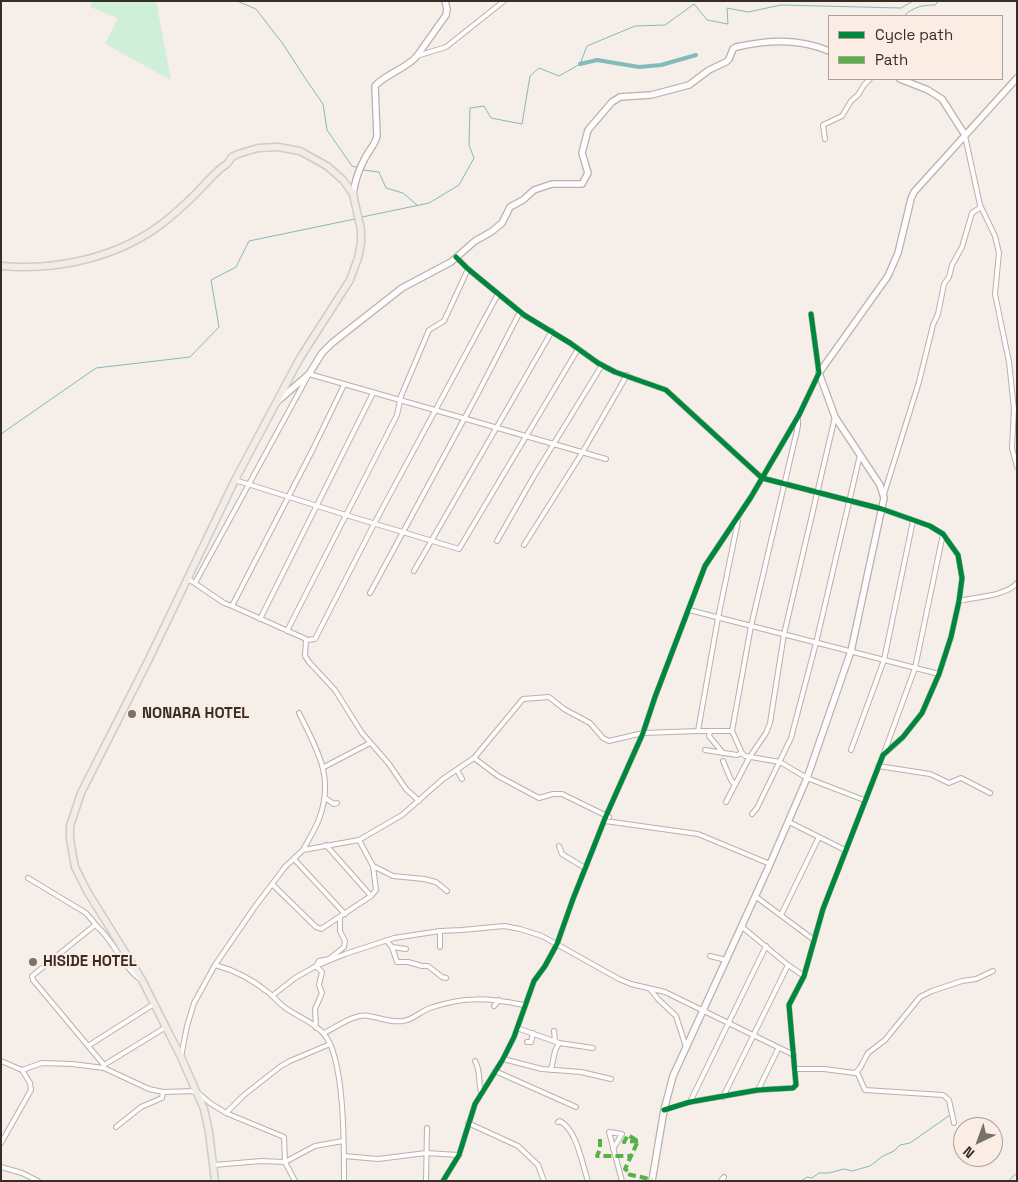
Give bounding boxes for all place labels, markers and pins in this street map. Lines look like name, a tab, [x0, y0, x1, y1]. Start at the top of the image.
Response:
place label: NONARA HOTEL	[142, 705, 249, 723]
marker: NONARA HOTEL	[126, 708, 138, 720]
place label: HISIDE HOTEL	[43, 953, 137, 971]
marker: HISIDE HOTEL	[27, 956, 39, 968]

